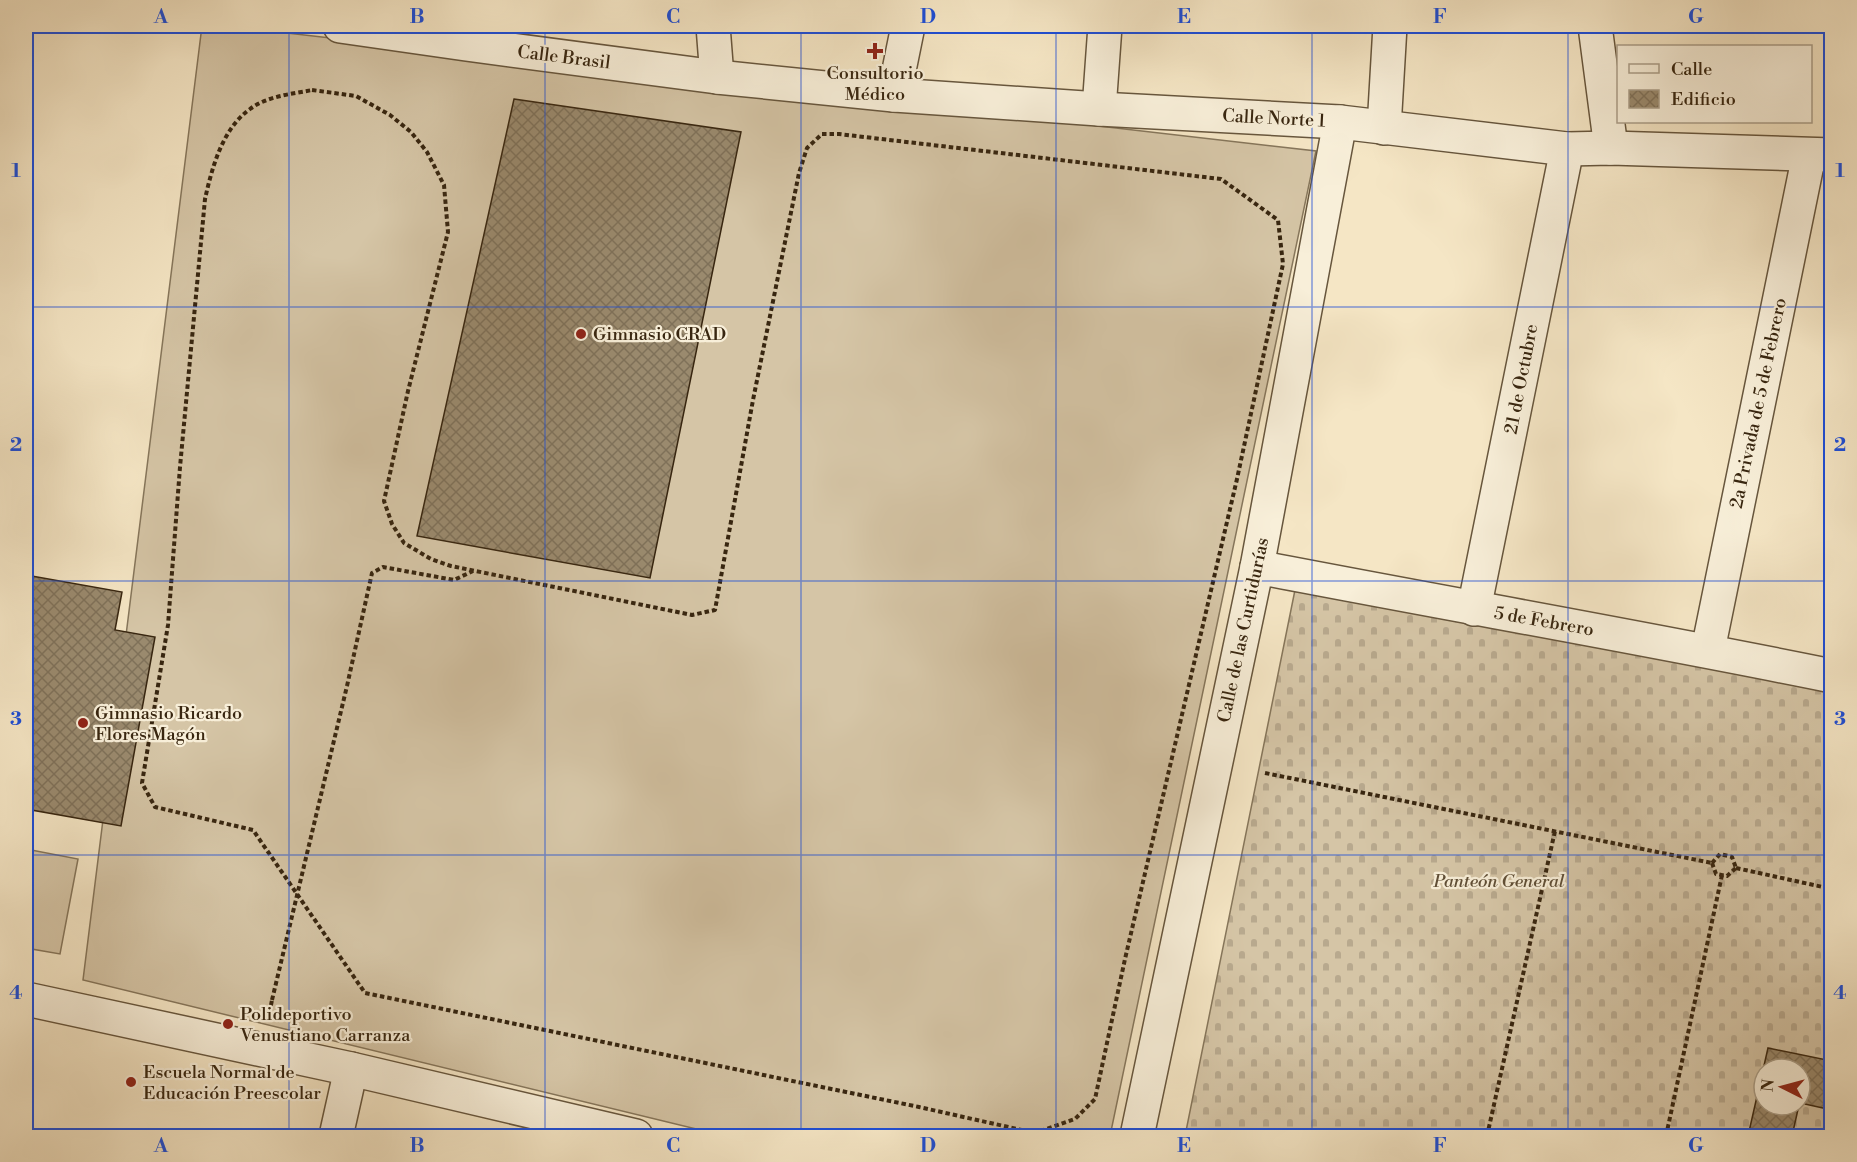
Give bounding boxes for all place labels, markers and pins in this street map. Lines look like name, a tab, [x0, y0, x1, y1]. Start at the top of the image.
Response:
marker: Consultorio Médico	[866, 42, 884, 60]
place label: Consultorio Médico	[826, 62, 924, 106]
place label: Gimnasio CRAD	[593, 323, 726, 346]
marker: Gimnasio CRAD	[574, 327, 588, 341]
place label: Gimnasio Ricardo Flores Magón	[95, 702, 242, 746]
marker: Gimnasio Ricardo Flores Magón	[76, 716, 90, 730]
place label: Polideportivo Venustiano Carranza	[239, 1003, 411, 1047]
marker: Polideportivo Venustiano Carranza	[221, 1017, 235, 1031]
place label: Escuela Normal de Educación Preescolar	[143, 1061, 321, 1105]
marker: Escuela Normal de Educación Preescolar	[124, 1075, 138, 1089]

